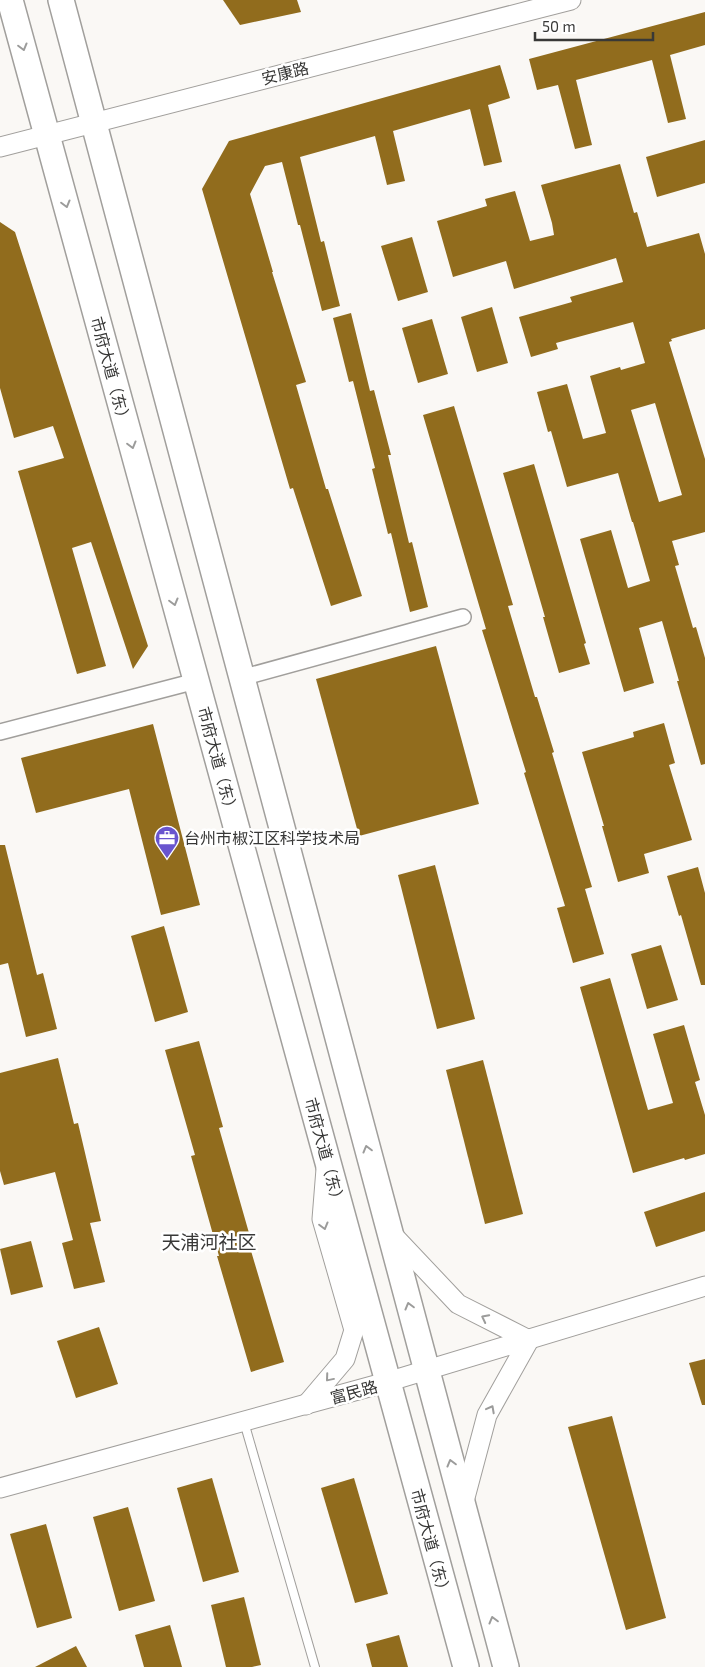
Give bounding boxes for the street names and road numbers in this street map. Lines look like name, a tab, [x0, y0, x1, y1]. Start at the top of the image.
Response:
street label: 安康路	[259, 57, 310, 88]
street label: 市府大道（东）	[88, 314, 135, 427]
street label: 市府大道（东）	[195, 704, 242, 817]
street label: 市府大道（东）	[302, 1095, 349, 1208]
street label: 富民路	[328, 1376, 380, 1407]
street label: 市府大道（东）	[408, 1486, 455, 1599]

